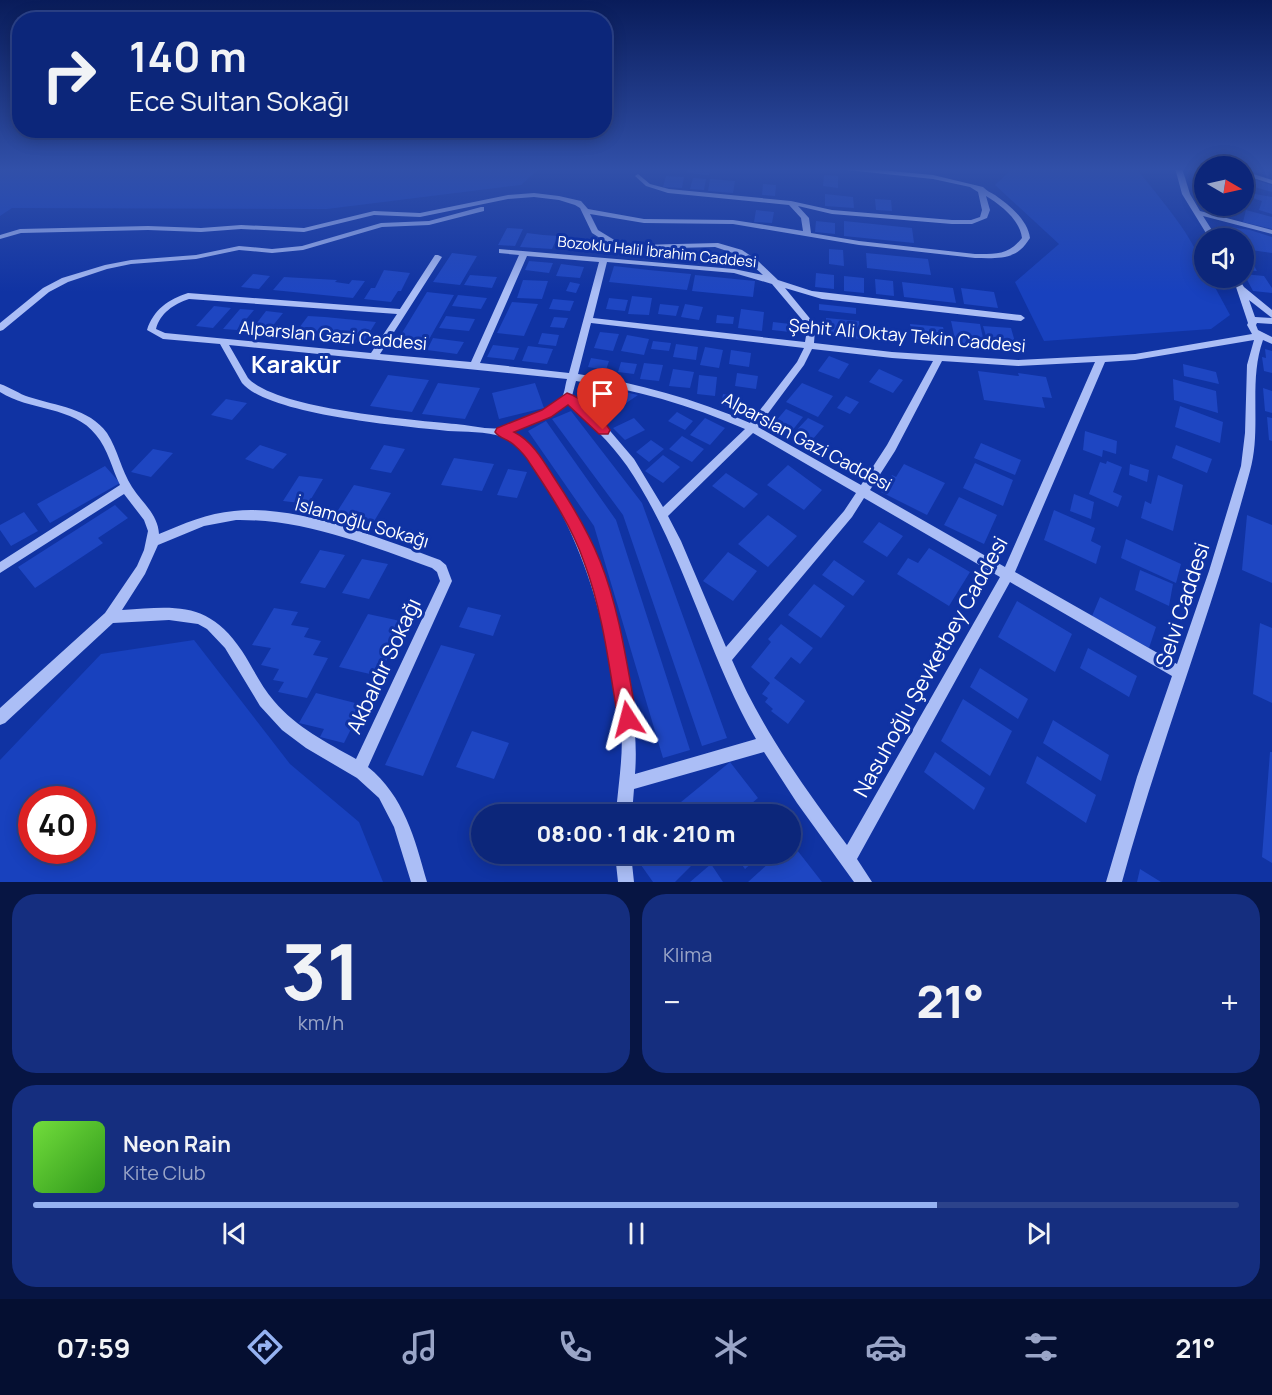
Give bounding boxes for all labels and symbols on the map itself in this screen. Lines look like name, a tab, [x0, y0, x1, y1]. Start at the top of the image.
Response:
north arrow	[1194, 156, 1254, 216]
street label: Bozoklu Halil İbrahim Caddesi	[557, 231, 758, 272]
street label: Şehit Ali Oktay Tekin Caddesi	[787, 313, 1027, 357]
street label: Alparslan Gazi Caddesi	[238, 315, 428, 355]
district label: Karakür	[251, 347, 341, 380]
pin	[577, 368, 628, 430]
street label: Alparslan Gazi Caddesi	[719, 386, 896, 496]
street label: İslamoğlu Sokağı	[292, 491, 432, 553]
street label: Nasuhoğlu Şevketbey Caddesi	[847, 531, 1014, 802]
street label: Selvi Caddesi	[1149, 539, 1215, 671]
street label: Akbaldır Sokağı	[339, 593, 427, 738]
position arrow	[596, 687, 660, 751]
speed limit sign: 40	[18, 786, 96, 864]

